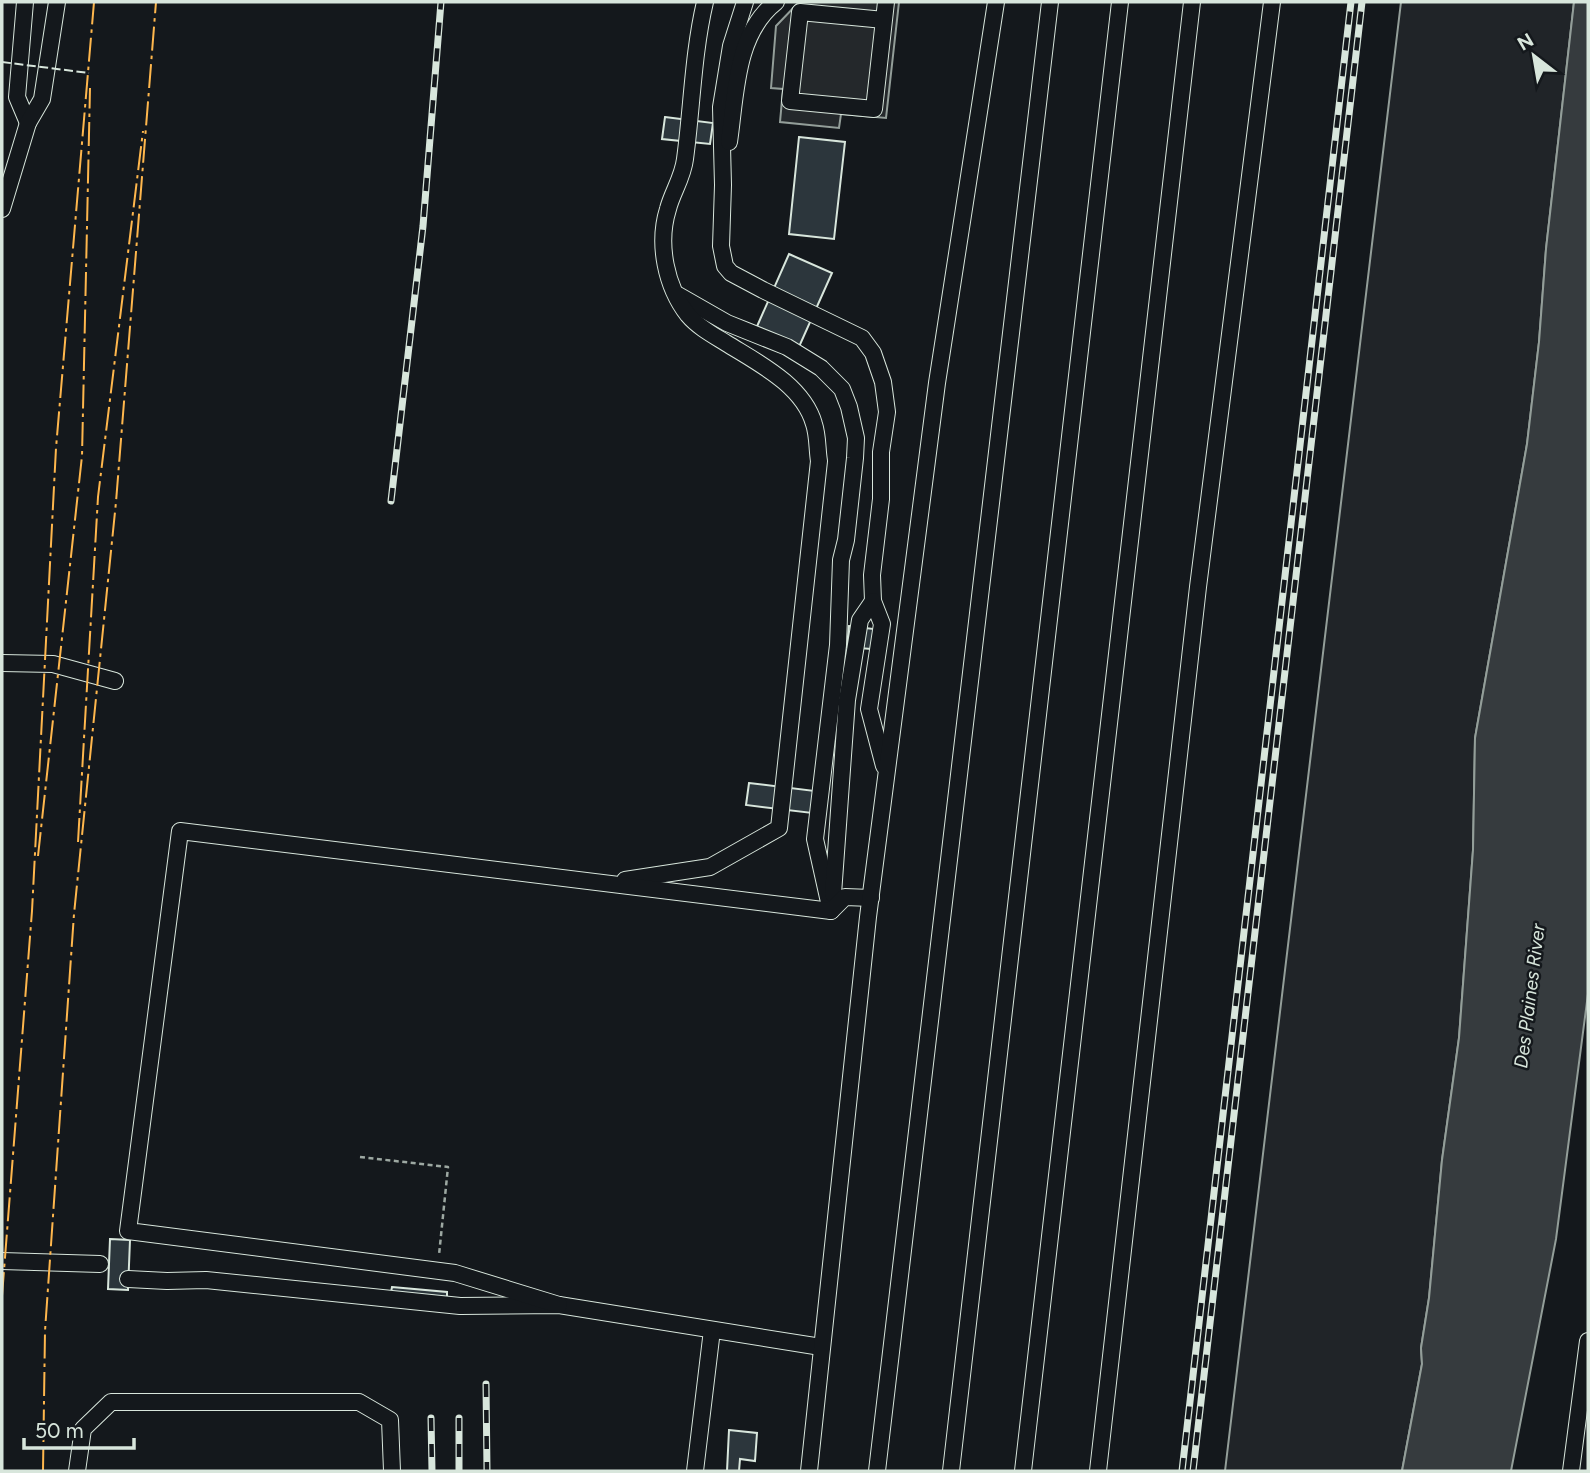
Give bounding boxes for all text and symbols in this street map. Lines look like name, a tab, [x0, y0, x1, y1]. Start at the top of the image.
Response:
north arrow	[1499, 21, 1569, 91]
text: N	[1513, 28, 1538, 55]
water label: Des Plaines River	[1509, 922, 1550, 1070]
scale bar	[24, 1406, 135, 1450]
text: 50 m	[35, 1418, 84, 1443]

